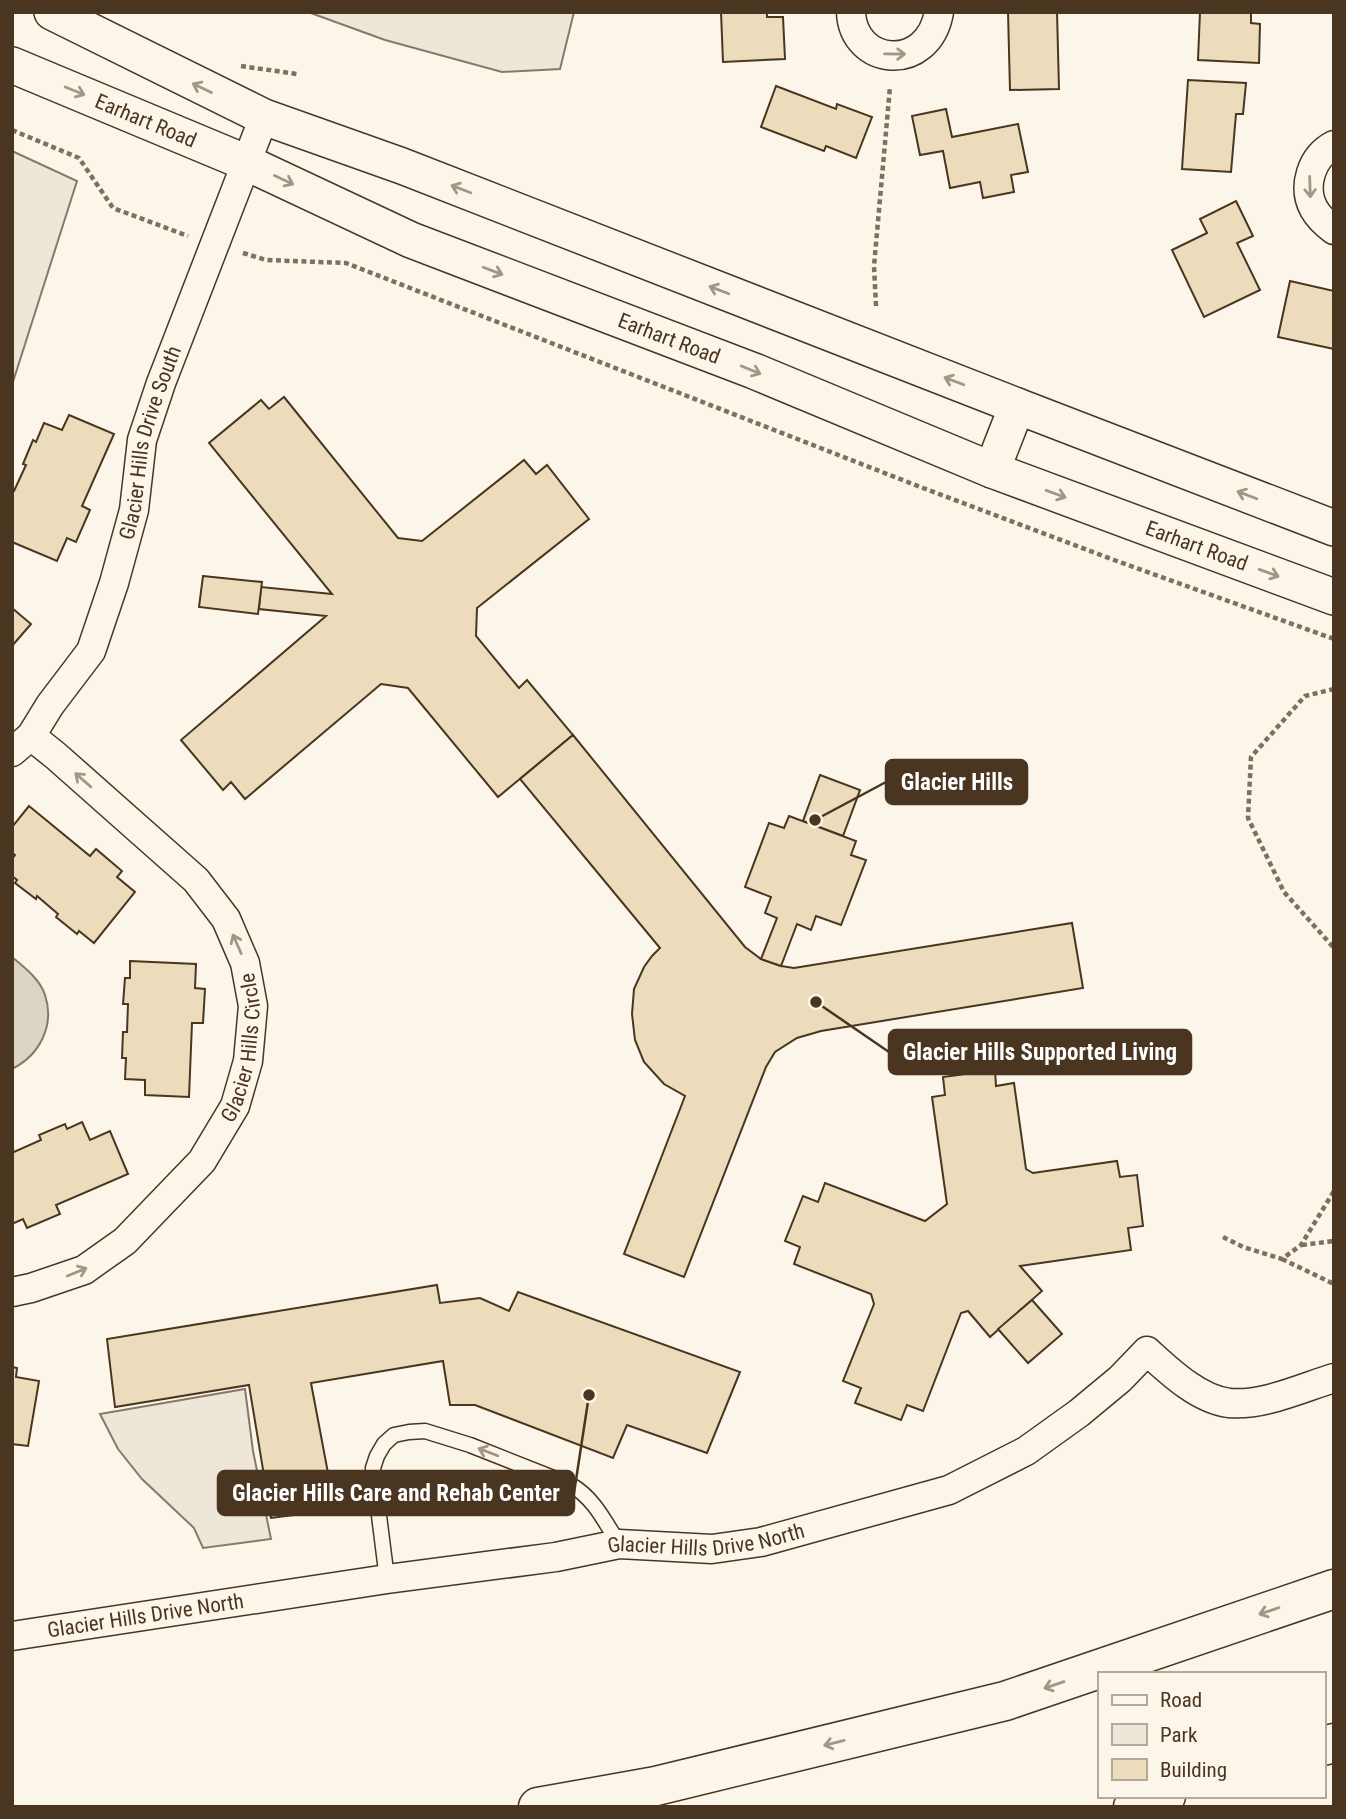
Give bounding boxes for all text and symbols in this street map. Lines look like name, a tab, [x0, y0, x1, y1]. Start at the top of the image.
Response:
one-way arrow	[883, 47, 906, 61]
one-way arrow	[192, 81, 213, 94]
one-way arrow	[64, 85, 86, 98]
street label: Earhart Road	[92, 89, 200, 153]
one-way arrow	[274, 175, 295, 188]
one-way arrow	[1304, 175, 1317, 198]
one-way arrow	[451, 182, 473, 195]
one-way arrow	[481, 266, 503, 278]
one-way arrow	[708, 282, 730, 295]
street label: Earhart Road	[615, 308, 723, 369]
street label: Glacier Hills Drive South	[114, 343, 186, 542]
one-way arrow	[740, 365, 761, 378]
one-way arrow	[943, 374, 965, 387]
one-way arrow	[1237, 487, 1259, 500]
one-way arrow	[1044, 489, 1066, 501]
street label: Earhart Road	[1142, 516, 1251, 576]
one-way arrow	[1258, 568, 1280, 581]
callout: Glacier Hills	[886, 760, 1027, 804]
text: Glacier Hills	[901, 769, 1013, 796]
one-way arrow	[74, 772, 92, 788]
one-way arrow	[230, 934, 243, 955]
street label: Glacier Hills Circle	[216, 971, 265, 1127]
callout: Glacier Hills Supported Living	[889, 1030, 1191, 1074]
text: Glacier Hills Supported Living	[903, 1039, 1177, 1066]
one-way arrow	[66, 1264, 87, 1277]
one-way arrow	[478, 1445, 500, 1457]
callout: Glacier Hills Care and Rehab Center	[218, 1471, 574, 1515]
text: Glacier Hills Care and Rehab Center	[232, 1480, 560, 1507]
street label: Glacier Hills Drive North	[606, 1519, 807, 1561]
street label: Glacier Hills Drive North	[46, 1589, 245, 1642]
one-way arrow	[1259, 1606, 1281, 1618]
legend	[1098, 1672, 1325, 1798]
one-way arrow	[1043, 1680, 1065, 1692]
text: Road	[1160, 1688, 1202, 1712]
text: Park	[1160, 1723, 1198, 1747]
one-way arrow	[823, 1737, 846, 1750]
text: Building	[1160, 1758, 1227, 1782]

